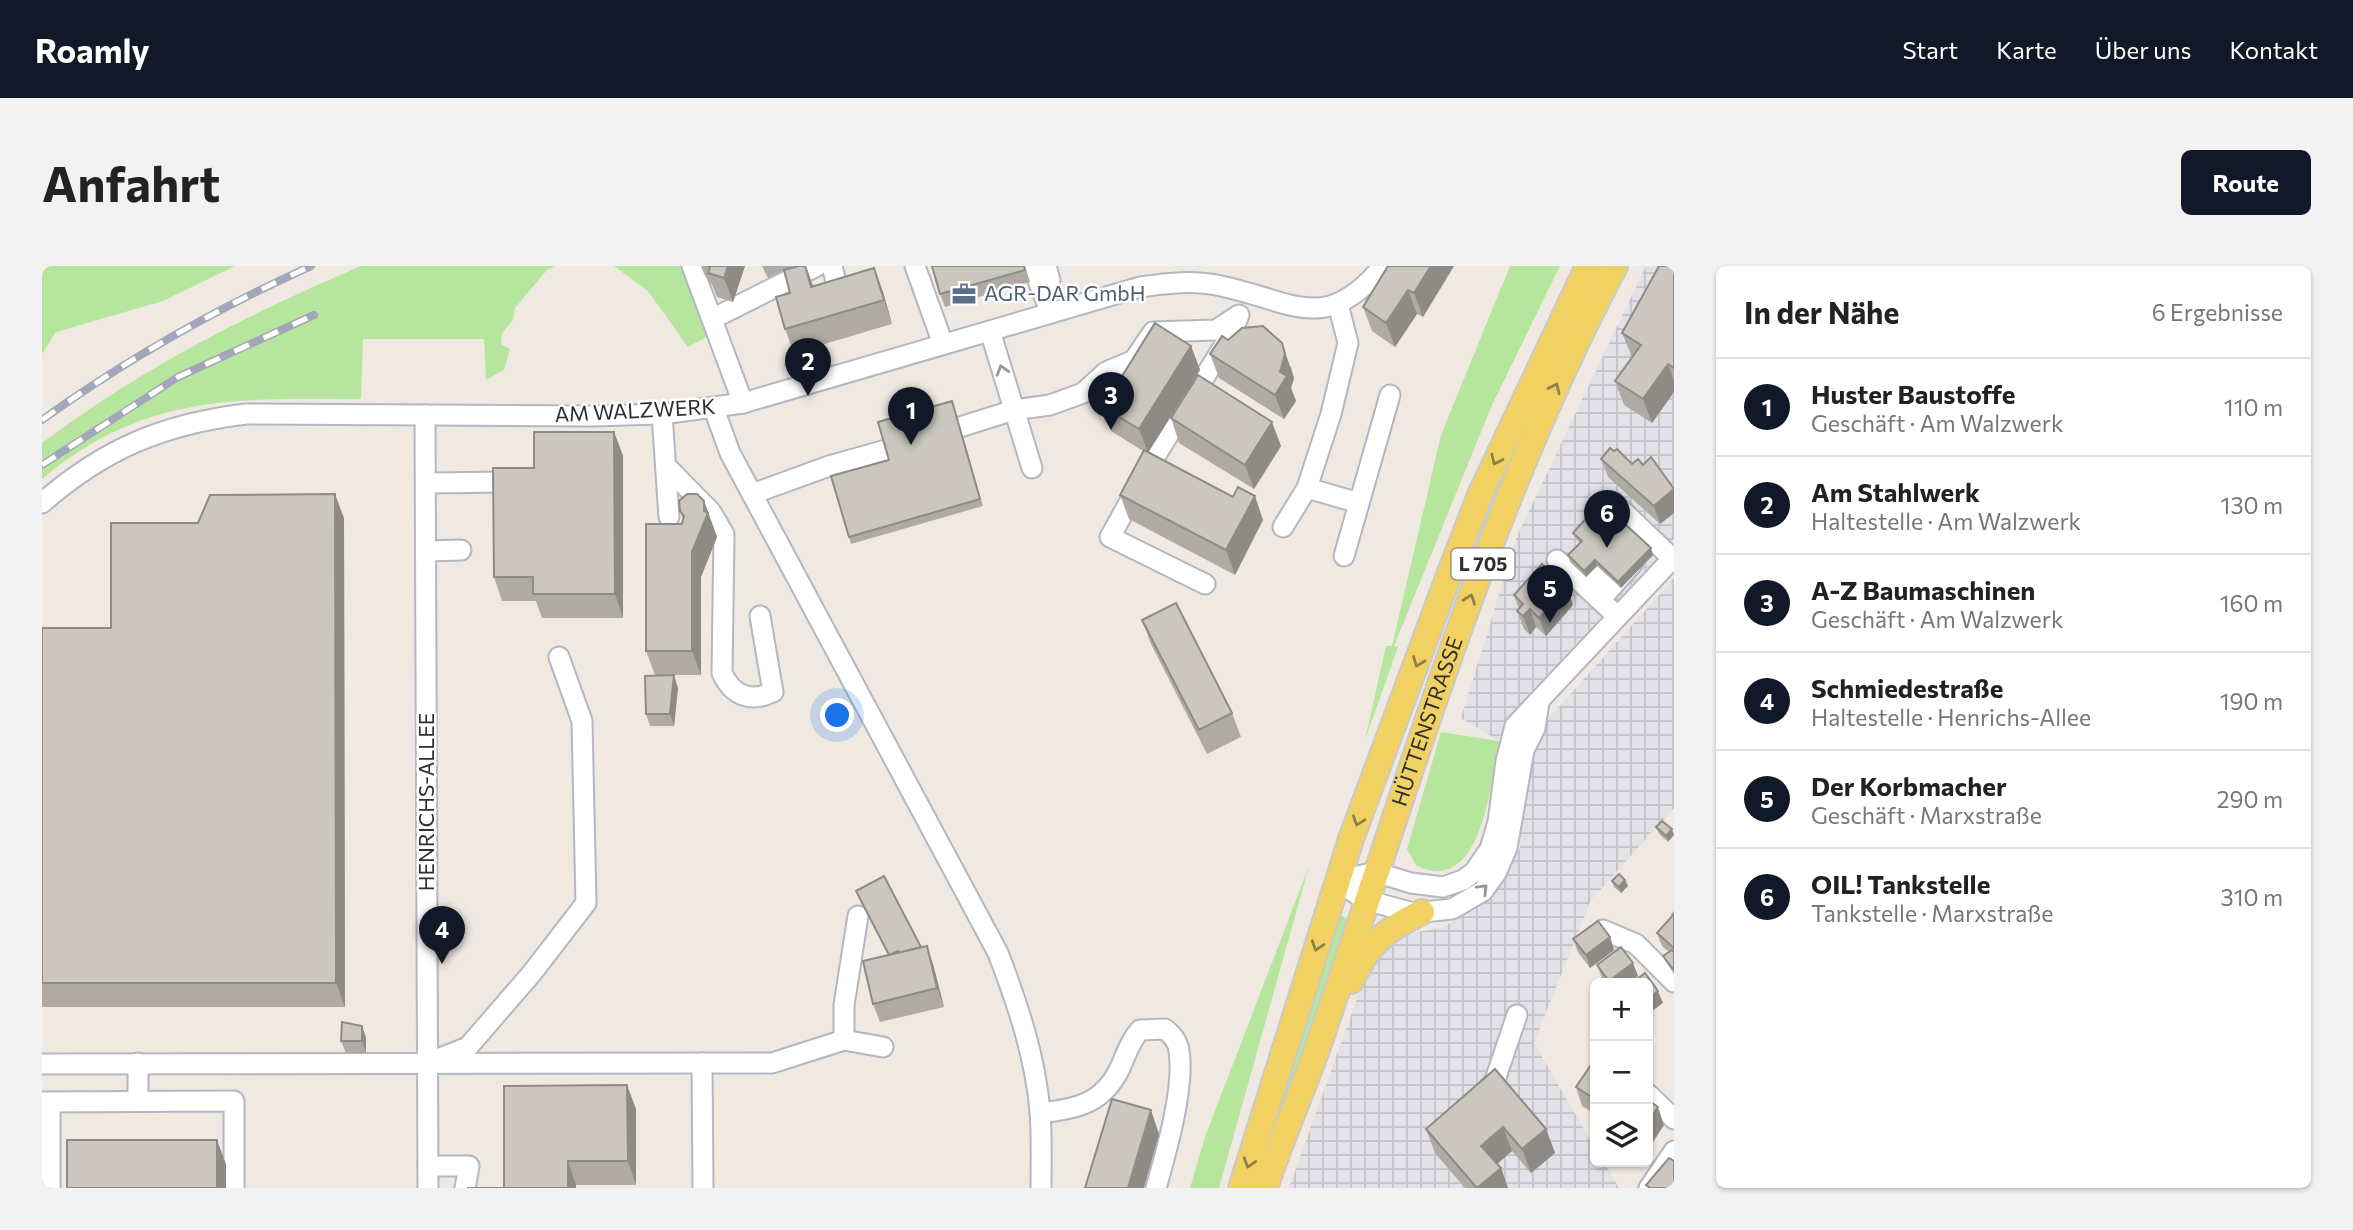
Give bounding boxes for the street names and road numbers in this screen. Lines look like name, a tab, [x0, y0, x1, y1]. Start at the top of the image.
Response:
street label: AM WALZWERK	[554, 393, 716, 426]
road number: L 705	[1452, 548, 1514, 580]
street label: HÜTTENSTRASSE	[1386, 633, 1467, 809]
street label: HENRICHS-ALLEE	[413, 713, 438, 891]

